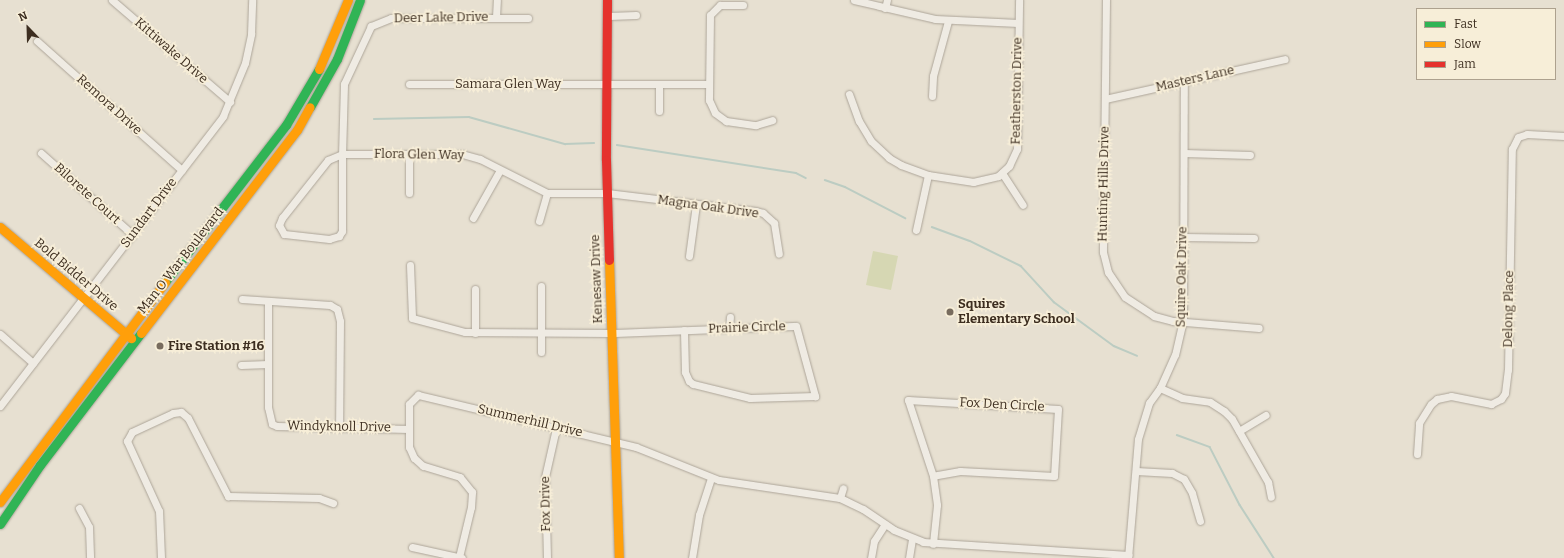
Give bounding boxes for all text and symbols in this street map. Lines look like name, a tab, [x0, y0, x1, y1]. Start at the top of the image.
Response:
north arrow	[8, 8, 48, 48]
legend	[1416, 8, 1556, 80]
text: N	[17, 9, 30, 24]
street label: Deer Lake Drive	[394, 9, 488, 27]
street label: Kittiwake Drive	[131, 15, 211, 87]
text: Fast	[1454, 17, 1477, 31]
street label: Featherston Drive	[1008, 37, 1026, 145]
text: Slow	[1454, 37, 1481, 51]
text: Jam	[1454, 57, 1476, 71]
street label: Masters Lane	[1154, 62, 1236, 96]
street label: Remora Drive	[73, 72, 145, 138]
street label: Samara Glen Way	[455, 76, 561, 92]
street label: Hunting Hills Drive	[1095, 126, 1113, 242]
street label: Flora Glen Way	[374, 146, 464, 164]
street label: Bilorete Court	[51, 160, 123, 228]
street label: Sundart Drive	[118, 175, 180, 251]
street label: Magna Oak Drive	[656, 192, 760, 222]
street label: Man O War Boulevard	[135, 205, 227, 317]
street label: Squire Oak Drive	[1173, 226, 1191, 328]
street label: Kenesaw Drive	[588, 234, 606, 324]
street label: Bold Bidder Drive	[31, 235, 121, 315]
street label: Delong Place	[1501, 270, 1517, 348]
place label: Squires Elementary School	[958, 297, 1075, 328]
marker: Squires Elementary School	[945, 307, 955, 317]
street label: Prairie Circle	[708, 319, 786, 337]
place label: Fire Station #16	[168, 338, 264, 354]
marker: Fire Station #16	[155, 341, 165, 351]
street label: Fox Den Circle	[959, 395, 1045, 415]
street label: Summerhill Drive	[476, 401, 584, 441]
street label: Windyknoll Drive	[287, 418, 391, 436]
street label: Fox Drive	[538, 476, 554, 532]

